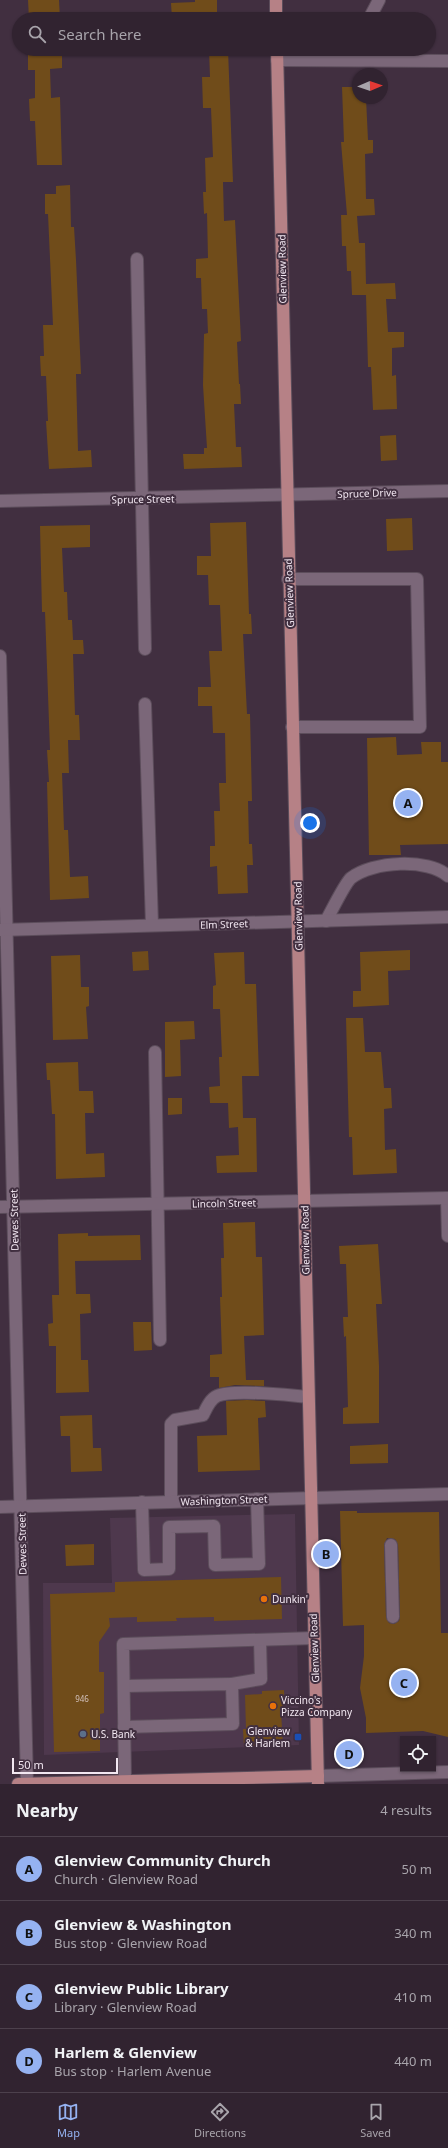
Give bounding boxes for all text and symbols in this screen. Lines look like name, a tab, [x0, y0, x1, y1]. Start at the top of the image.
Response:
search box	[12, 12, 436, 56]
icon: search	[26, 23, 48, 45]
text: Search here	[58, 24, 141, 44]
north arrow	[352, 68, 388, 104]
street label: Glenview Road	[274, 234, 290, 304]
street label: Spruce Drive	[337, 485, 397, 501]
street label: Spruce Street	[111, 491, 175, 507]
street label: Glenview Road	[281, 558, 297, 628]
pin: A	[395, 788, 421, 818]
your location	[300, 813, 320, 833]
street label: Glenview Road	[290, 881, 306, 951]
street label: Elm Street	[200, 916, 249, 932]
street label: Dewes Street	[6, 1189, 22, 1251]
street label: Lincoln Street	[192, 1195, 257, 1211]
street label: Glenview Road	[297, 1205, 313, 1275]
street label: Washington Street	[180, 1491, 268, 1509]
street label: Dewes Street	[14, 1513, 30, 1575]
pin: B	[313, 1539, 339, 1569]
place label: Dunkin'	[272, 1592, 308, 1606]
marker: Dunkin'	[259, 1594, 269, 1604]
street label: Glenview Road	[306, 1613, 322, 1683]
pin: C	[391, 1668, 417, 1698]
house number: 946	[75, 1693, 89, 1704]
place label: Viccino's Pizza Company	[281, 1693, 353, 1719]
marker: Viccino's Pizza Company	[268, 1701, 278, 1711]
place label: Glenview & Harlem	[245, 1724, 290, 1750]
place label: U.S. Bank	[91, 1727, 136, 1741]
marker: U.S. Bank	[78, 1729, 88, 1739]
marker: Glenview & Harlem	[293, 1732, 303, 1742]
map controls	[400, 1736, 436, 1772]
button: locate	[400, 1736, 436, 1772]
pin: D	[336, 1739, 362, 1769]
scale bar	[12, 1756, 118, 1775]
text: 50 m	[18, 1757, 44, 1772]
text: Nearby	[16, 1799, 78, 1822]
text: 4 results	[380, 1801, 432, 1819]
text: Glenview Community Church	[54, 1850, 271, 1870]
text: A	[25, 1860, 34, 1878]
text: 50 m	[402, 1860, 432, 1878]
text: Church · Glenview Road	[54, 1870, 198, 1888]
text: Glenview & Washington	[54, 1914, 231, 1934]
text: B	[25, 1924, 33, 1942]
text: 340 m	[394, 1924, 432, 1942]
text: Bus stop · Glenview Road	[54, 1934, 207, 1952]
text: Glenview Public Library	[54, 1978, 229, 1998]
text: C	[25, 1988, 33, 2006]
text: 410 m	[394, 1988, 432, 2006]
text: Library · Glenview Road	[54, 1998, 197, 2016]
text: Harlem & Glenview	[54, 2042, 197, 2062]
text: D	[24, 2052, 34, 2070]
text: 440 m	[394, 2052, 432, 2070]
text: Bus stop · Harlem Avenue	[54, 2062, 211, 2080]
tab: Map	[57, 2101, 80, 2140]
tab: Directions	[194, 2101, 246, 2140]
tab: Saved	[360, 2101, 391, 2140]

